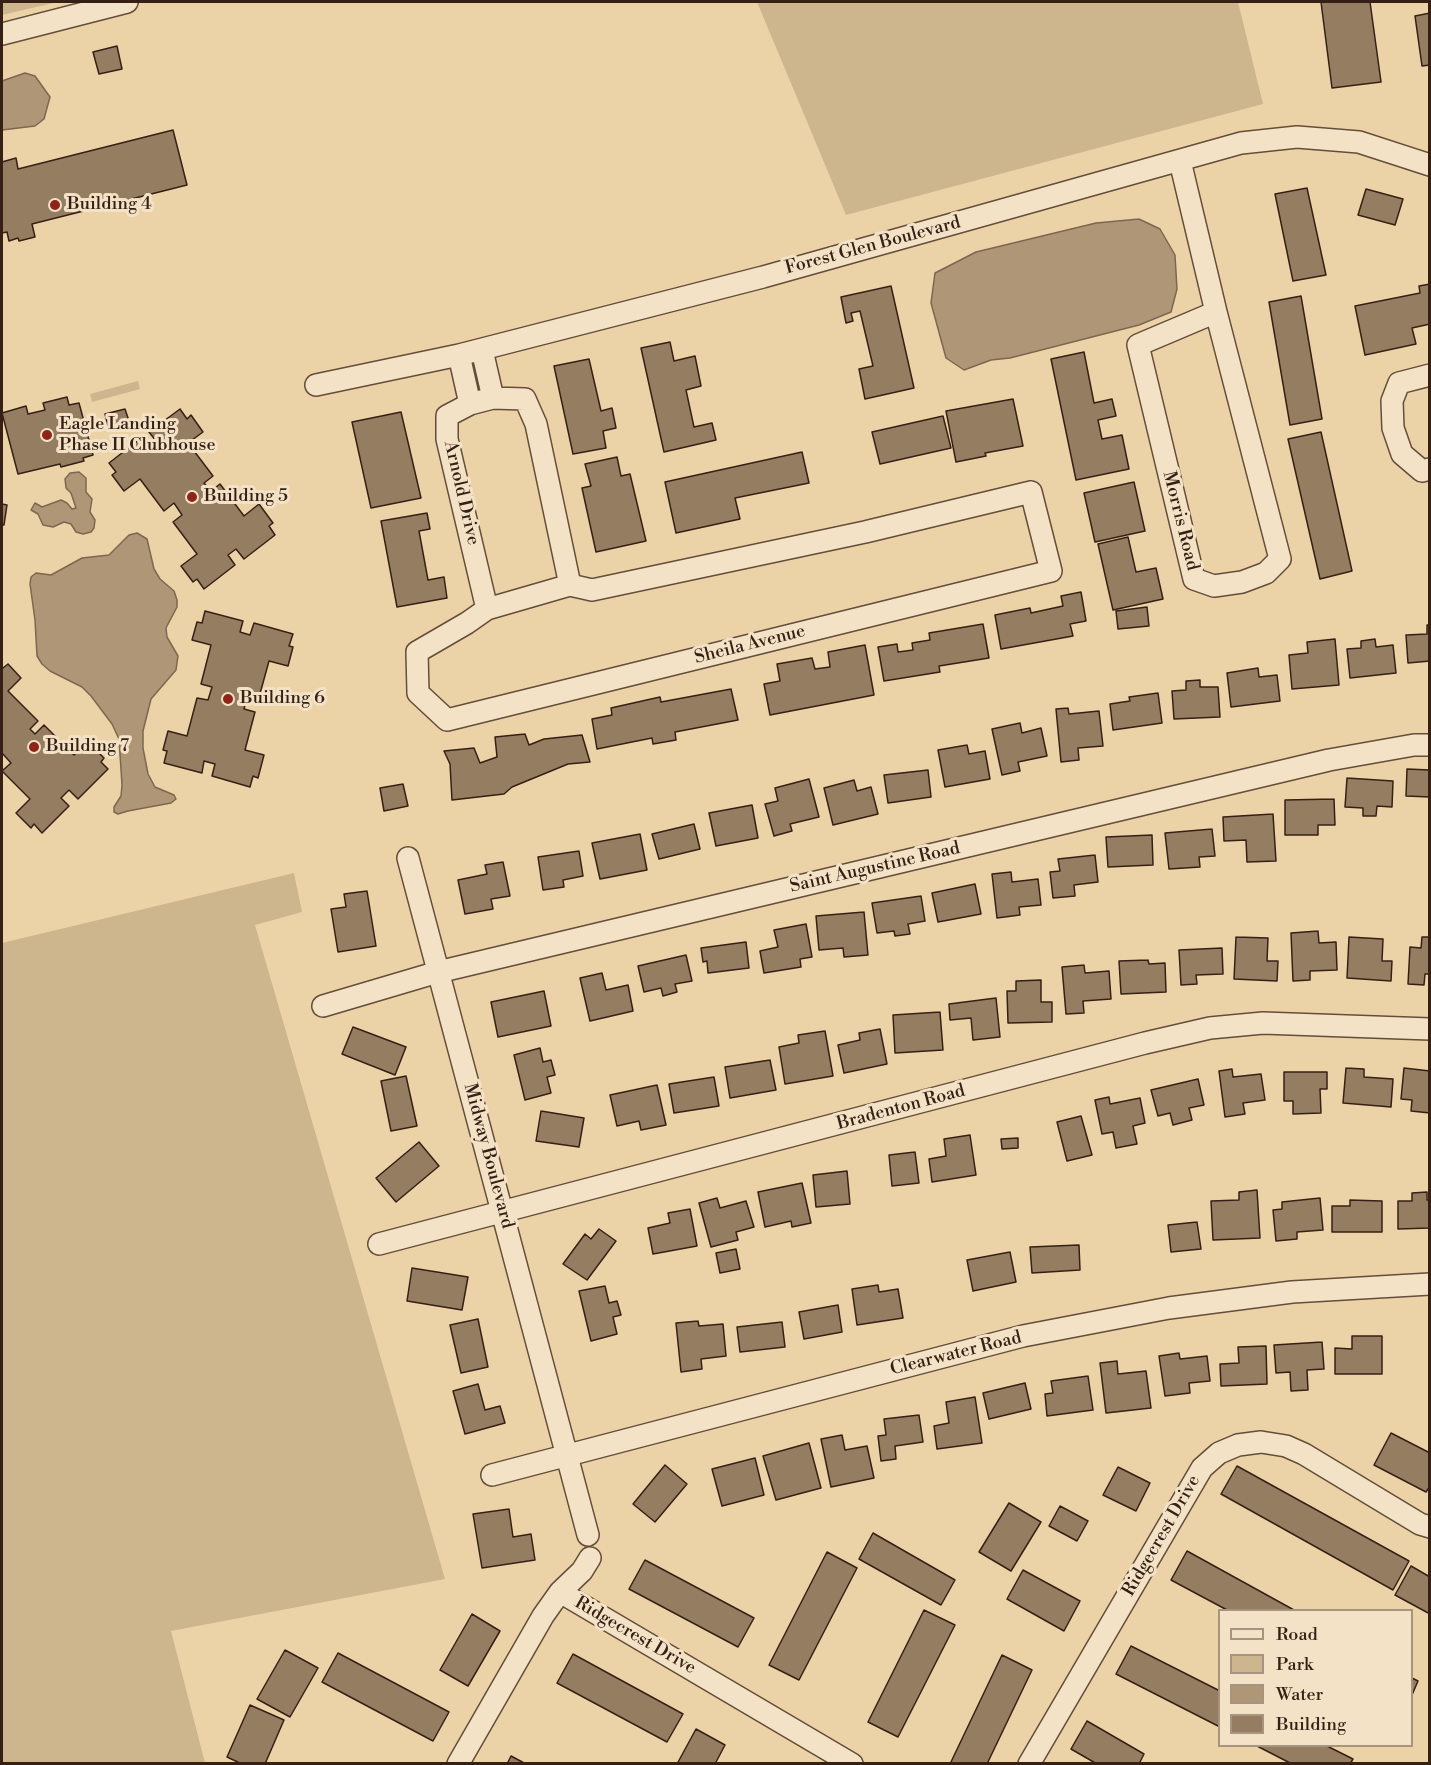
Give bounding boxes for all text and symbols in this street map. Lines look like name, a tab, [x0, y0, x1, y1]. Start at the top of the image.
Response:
place label: Building 4	[67, 194, 152, 216]
marker: Building 4	[48, 198, 62, 212]
street label: Forest Glen Boulevard	[783, 212, 963, 280]
place label: Eagle Landing Phase II Clubhouse	[59, 414, 215, 456]
marker: Eagle Landing Phase II Clubhouse	[40, 428, 54, 442]
street label: Arnold Drive	[439, 439, 483, 547]
street label: Morris Road	[1157, 469, 1203, 573]
place label: Building 5	[204, 486, 288, 508]
marker: Building 5	[185, 490, 199, 504]
street label: Sheila Avenue	[692, 621, 808, 669]
place label: Building 6	[240, 688, 325, 710]
marker: Building 6	[221, 692, 235, 706]
place label: Building 7	[46, 736, 129, 758]
marker: Building 7	[27, 740, 41, 754]
street label: Saint Augustine Road	[788, 838, 962, 898]
street label: Bradenton Road	[834, 1080, 968, 1136]
street label: Midway Boulevard	[458, 1081, 518, 1231]
street label: Clearwater Road	[888, 1327, 1024, 1381]
street label: Ridgecrest Drive	[1119, 1471, 1205, 1601]
street label: Ridgecrest Drive	[570, 1593, 700, 1679]
legend	[1218, 1609, 1413, 1747]
text: Road	[1276, 1623, 1318, 1646]
text: Park	[1276, 1653, 1313, 1676]
text: Water	[1276, 1683, 1323, 1706]
text: Building	[1276, 1713, 1346, 1736]

